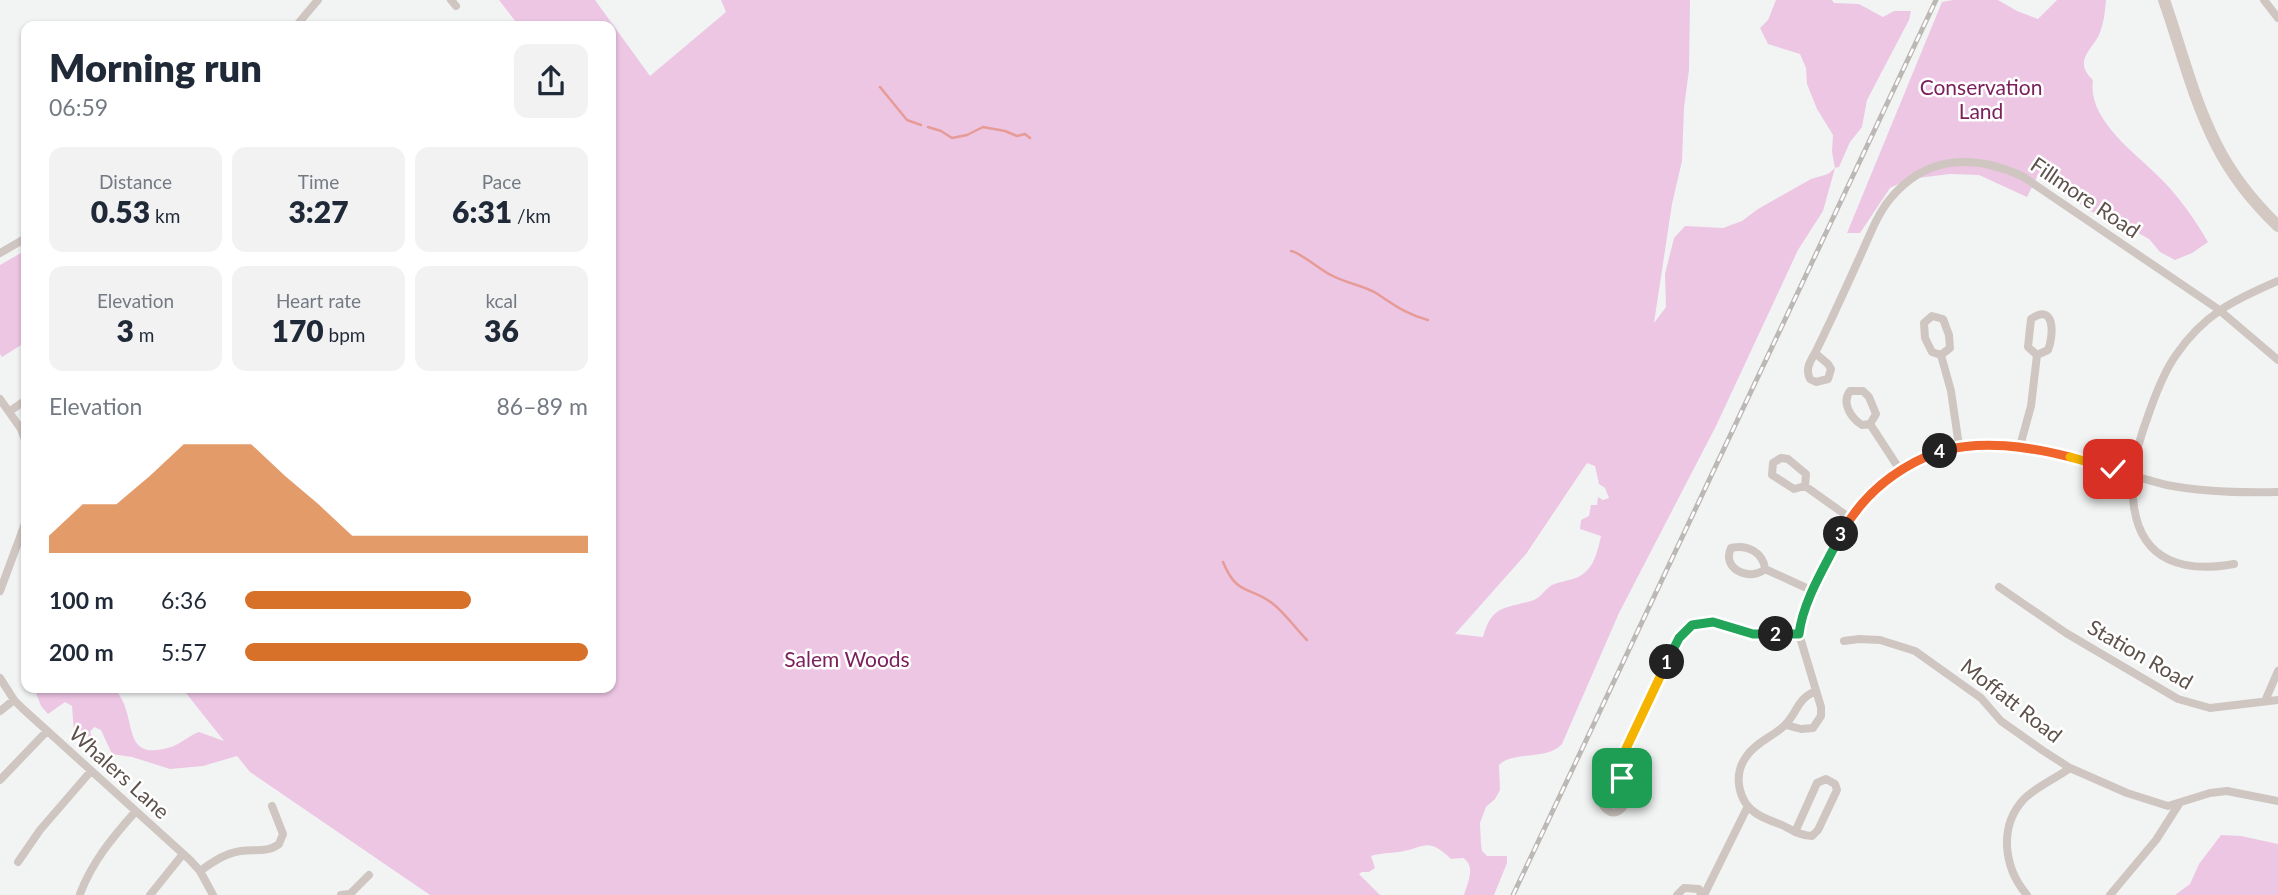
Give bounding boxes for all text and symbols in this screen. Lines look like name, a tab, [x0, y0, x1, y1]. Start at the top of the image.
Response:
text: Morning run	[49, 44, 262, 90]
button: share	[514, 44, 588, 118]
park label: Conservation Land	[1920, 74, 2042, 123]
text: 06:59	[49, 93, 108, 121]
street label: Fillmore Road	[2027, 151, 2145, 242]
text: Distance	[99, 170, 172, 193]
text: Time	[298, 170, 339, 193]
text: Pace	[482, 170, 521, 193]
text: 0.53	[91, 193, 150, 229]
text: 3:27	[288, 193, 349, 229]
text: 6:31	[452, 193, 512, 229]
text: km	[150, 204, 180, 227]
text: /km	[512, 204, 551, 227]
text: Elevation	[97, 289, 174, 312]
text: Heart rate	[276, 289, 361, 312]
text: kcal	[485, 289, 518, 312]
text: 3	[117, 312, 134, 348]
text: 170	[272, 312, 324, 348]
text: 36	[484, 312, 519, 348]
text: m	[134, 323, 154, 346]
text: bpm	[324, 323, 365, 346]
text: Elevation	[49, 392, 142, 420]
text: 86–89 m	[496, 392, 588, 420]
pin: 4	[1923, 434, 1958, 468]
text: 4	[1934, 439, 1945, 462]
pin	[2083, 439, 2143, 499]
icon: check	[2094, 450, 2132, 488]
pin: 3	[1824, 516, 1858, 552]
text: 3	[1835, 522, 1846, 545]
text: 100 m	[49, 586, 114, 614]
text: 6:36	[161, 586, 207, 614]
street label: Station Road	[2084, 614, 2198, 694]
pin: 2	[1758, 616, 1794, 652]
text: 2	[1770, 622, 1781, 645]
text: 200 m	[49, 638, 114, 666]
text: 5:57	[161, 638, 207, 666]
pin: 1	[1650, 644, 1684, 680]
park label: Salem Woods	[784, 646, 910, 671]
text: 1	[1661, 650, 1672, 673]
street label: Moffatt Road	[1956, 653, 2067, 747]
street label: Whalers Lane	[65, 720, 175, 823]
pin	[1592, 748, 1652, 808]
icon: arrive	[1603, 759, 1641, 797]

